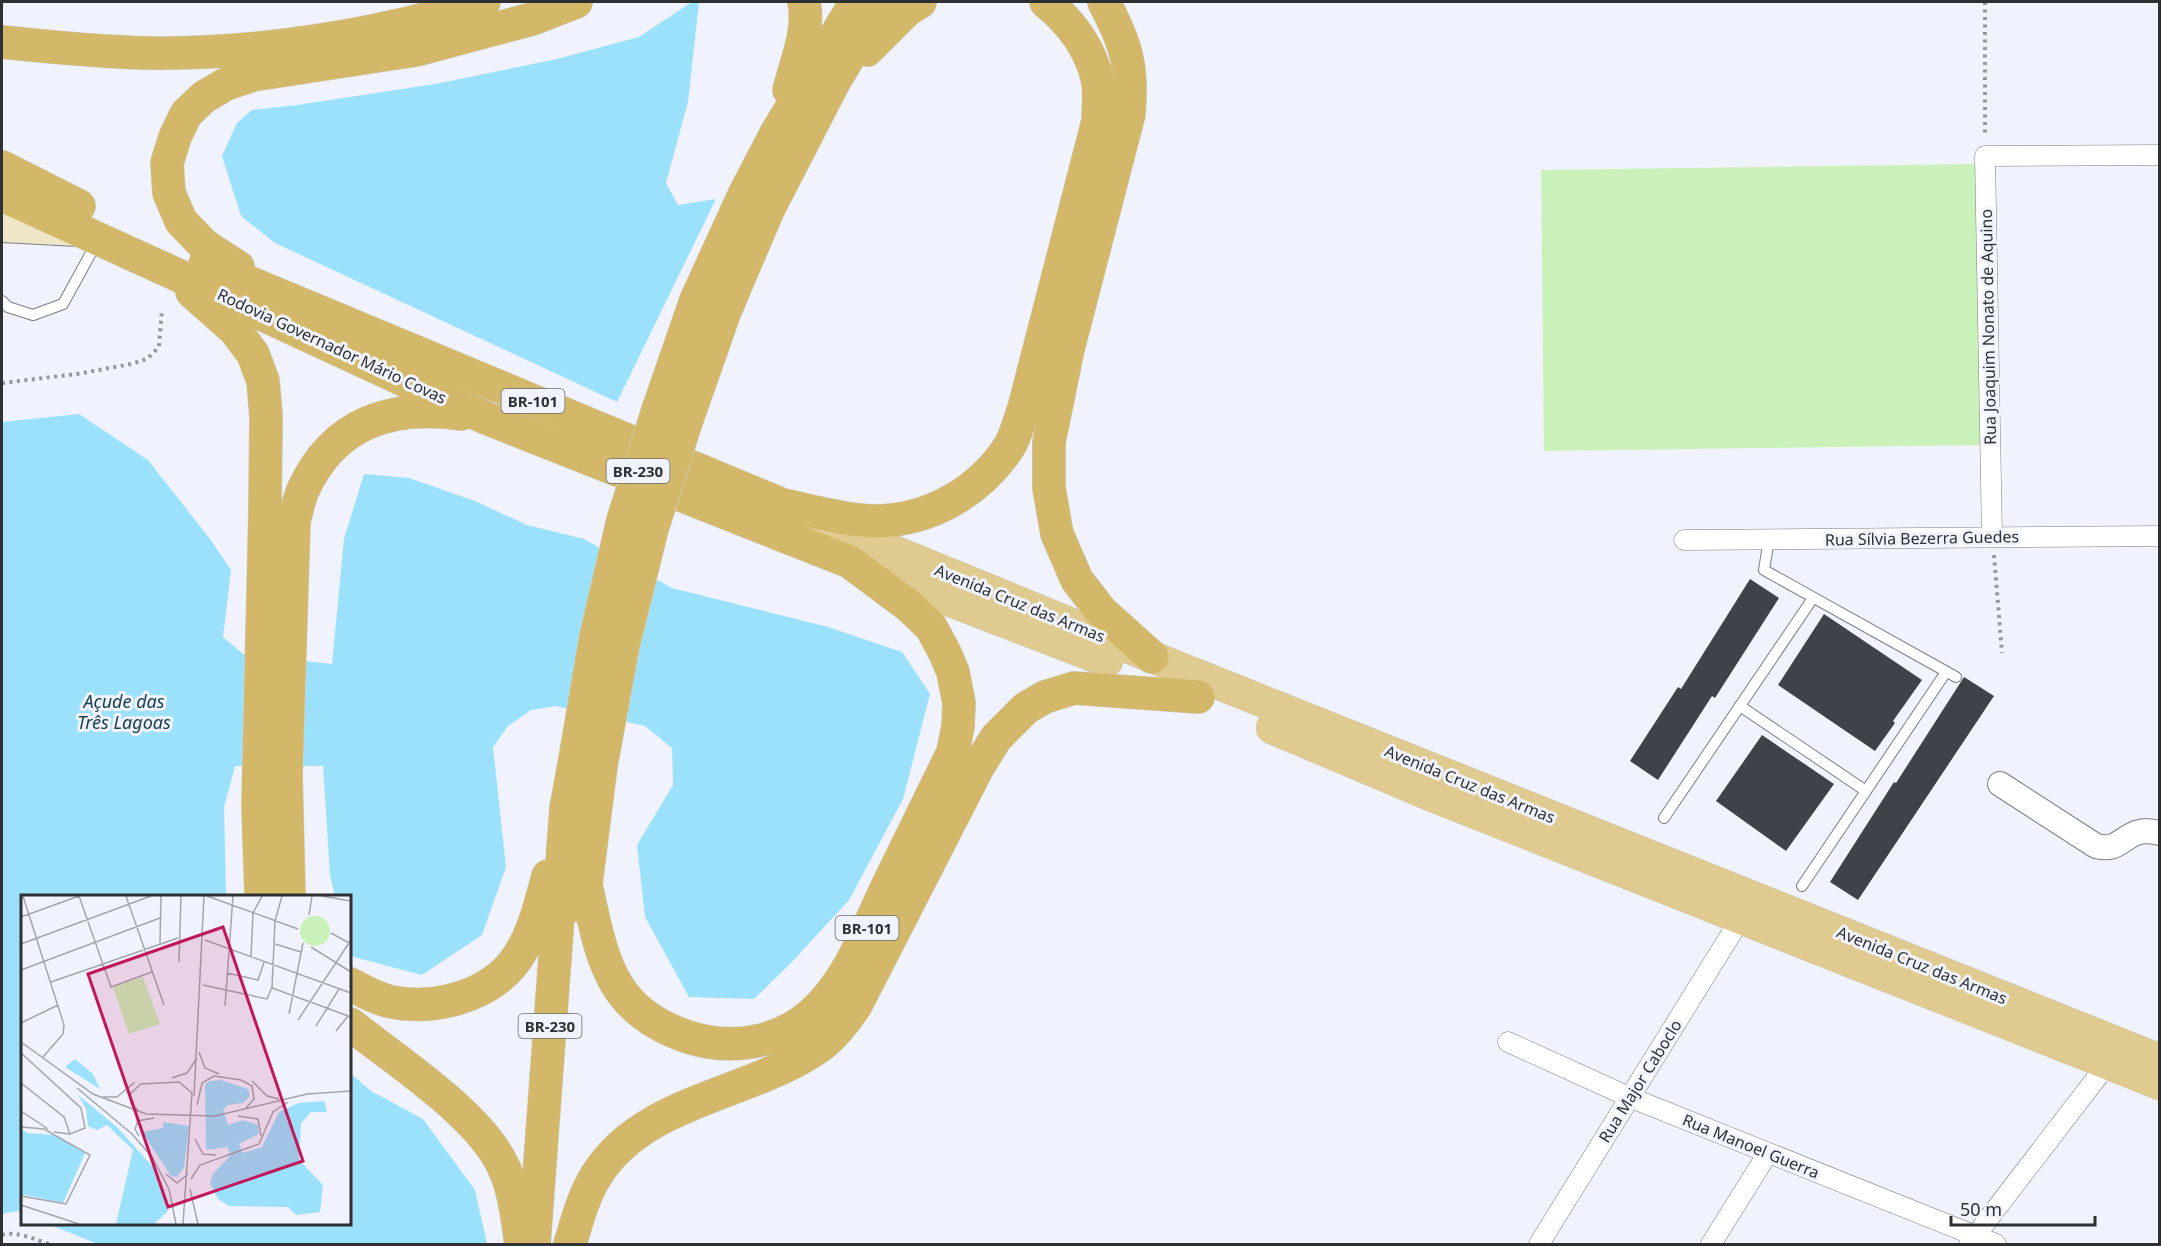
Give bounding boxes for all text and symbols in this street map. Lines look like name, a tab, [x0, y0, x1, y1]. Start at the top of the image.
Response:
street label: Rua Joaquim Nonato de Aquino	[1975, 209, 2001, 445]
street label: Rodovia Governador Mário Covas	[214, 283, 450, 409]
road number: BR-101	[502, 389, 564, 413]
road number: BR-230	[606, 459, 670, 483]
street label: Rua Sílvia Bezerra Guedes	[1825, 525, 2019, 551]
street label: Avenida Cruz das Armas	[932, 559, 1108, 647]
water label: Açude das Três Lagoas	[77, 689, 171, 734]
street label: Avenida Cruz das Armas	[1382, 740, 1558, 828]
inset map	[21, 895, 351, 1225]
road number: BR-101	[836, 916, 898, 940]
street label: Avenida Cruz das Armas	[1834, 921, 2010, 1009]
road number: BR-230	[518, 1014, 582, 1038]
street label: Rua Major Caboclo	[1593, 1015, 1687, 1147]
street label: Rua Manoel Guerra	[1679, 1108, 1823, 1184]
scale bar	[1951, 1189, 2095, 1227]
text: 50 m	[1960, 1197, 2002, 1221]

